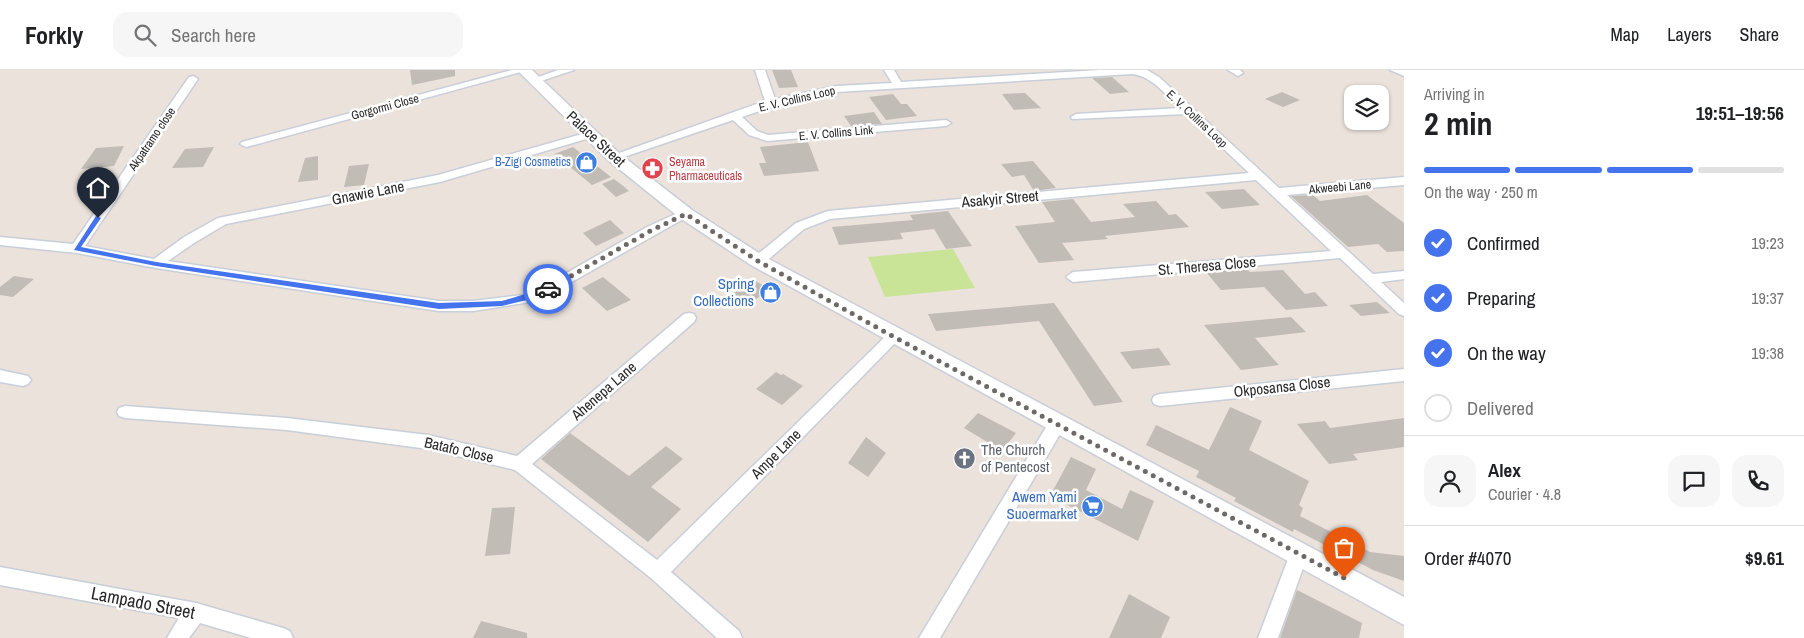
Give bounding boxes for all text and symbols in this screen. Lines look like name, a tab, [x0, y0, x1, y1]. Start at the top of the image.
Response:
search box	[113, 12, 463, 57]
text: Forkly	[25, 19, 83, 51]
icon: search	[131, 21, 159, 49]
text: Search here	[171, 22, 256, 48]
text: Map	[1611, 22, 1639, 47]
text: Layers	[1667, 22, 1712, 47]
text: Share	[1740, 22, 1779, 47]
street label: E. V. Collins Loop	[757, 82, 837, 116]
text: Arriving in	[1424, 83, 1485, 105]
map controls	[1344, 85, 1389, 130]
button: layers	[1344, 85, 1389, 130]
street label: E. V. Collins Loop	[1163, 87, 1231, 151]
street label: Gorgormi Close	[349, 90, 421, 124]
text: 19:51–19:56	[1696, 100, 1784, 126]
text: 2 min	[1424, 102, 1493, 145]
street label: Akpatramo close	[124, 104, 179, 175]
street label: Palace Street	[562, 106, 631, 172]
street label: E. V. Collins Link	[798, 122, 874, 144]
shop icon: B-Zigi Cosmetics	[575, 150, 599, 174]
place label: B-Zigi Cosmetics	[495, 154, 571, 170]
place label: Seyama Pharmaceuticals	[669, 154, 742, 184]
pharmacy icon: Seyama Pharmaceuticals	[641, 157, 665, 181]
pin	[77, 167, 119, 218]
icon: home	[84, 174, 112, 202]
street label: Gnawie Lane	[330, 175, 406, 210]
street label: Akweebi Lane	[1307, 176, 1372, 198]
text: On the way · 250 m	[1424, 181, 1538, 203]
street label: Asakyir Street	[960, 185, 1040, 212]
icon: check	[1424, 229, 1452, 257]
text: Confirmed	[1467, 230, 1540, 256]
text: 19:23	[1751, 232, 1784, 254]
street label: St. Theresa Close	[1157, 251, 1257, 280]
courier	[523, 264, 573, 314]
place label: Spring Collections	[693, 273, 754, 311]
icon: car	[534, 275, 562, 303]
shop icon: Spring Collections	[758, 281, 782, 305]
icon: check	[1424, 284, 1452, 312]
text: Preparing	[1467, 285, 1535, 311]
text: 19:37	[1751, 287, 1784, 309]
icon: check	[1424, 339, 1452, 367]
text: On the way	[1467, 340, 1546, 366]
text: 19:38	[1751, 342, 1784, 364]
street label: Ahenepa Lane	[566, 356, 641, 425]
street label: Okposansa Close	[1233, 371, 1331, 402]
text: Delivered	[1467, 395, 1534, 421]
street label: Ampe Lane	[745, 424, 805, 484]
street label: Batafo Close	[422, 431, 496, 468]
place label: The Church of Pentecost	[981, 439, 1050, 477]
church icon: The Church of Pentecost	[953, 447, 977, 471]
button: person	[1424, 455, 1476, 507]
button: chat	[1668, 455, 1720, 507]
button: phone	[1732, 455, 1784, 507]
text: Alex	[1488, 457, 1521, 483]
text: Courier · 4.8	[1488, 483, 1561, 505]
place label: Awem Yami Suoermarket	[1007, 486, 1078, 524]
supermarket icon: Awem Yami Suoermarket	[1081, 494, 1105, 518]
pin	[1323, 527, 1365, 578]
icon: bag	[1330, 534, 1358, 562]
text: Order #4070	[1424, 545, 1511, 571]
text: $9.61	[1745, 545, 1784, 571]
street label: Lampado Street	[89, 580, 197, 625]

